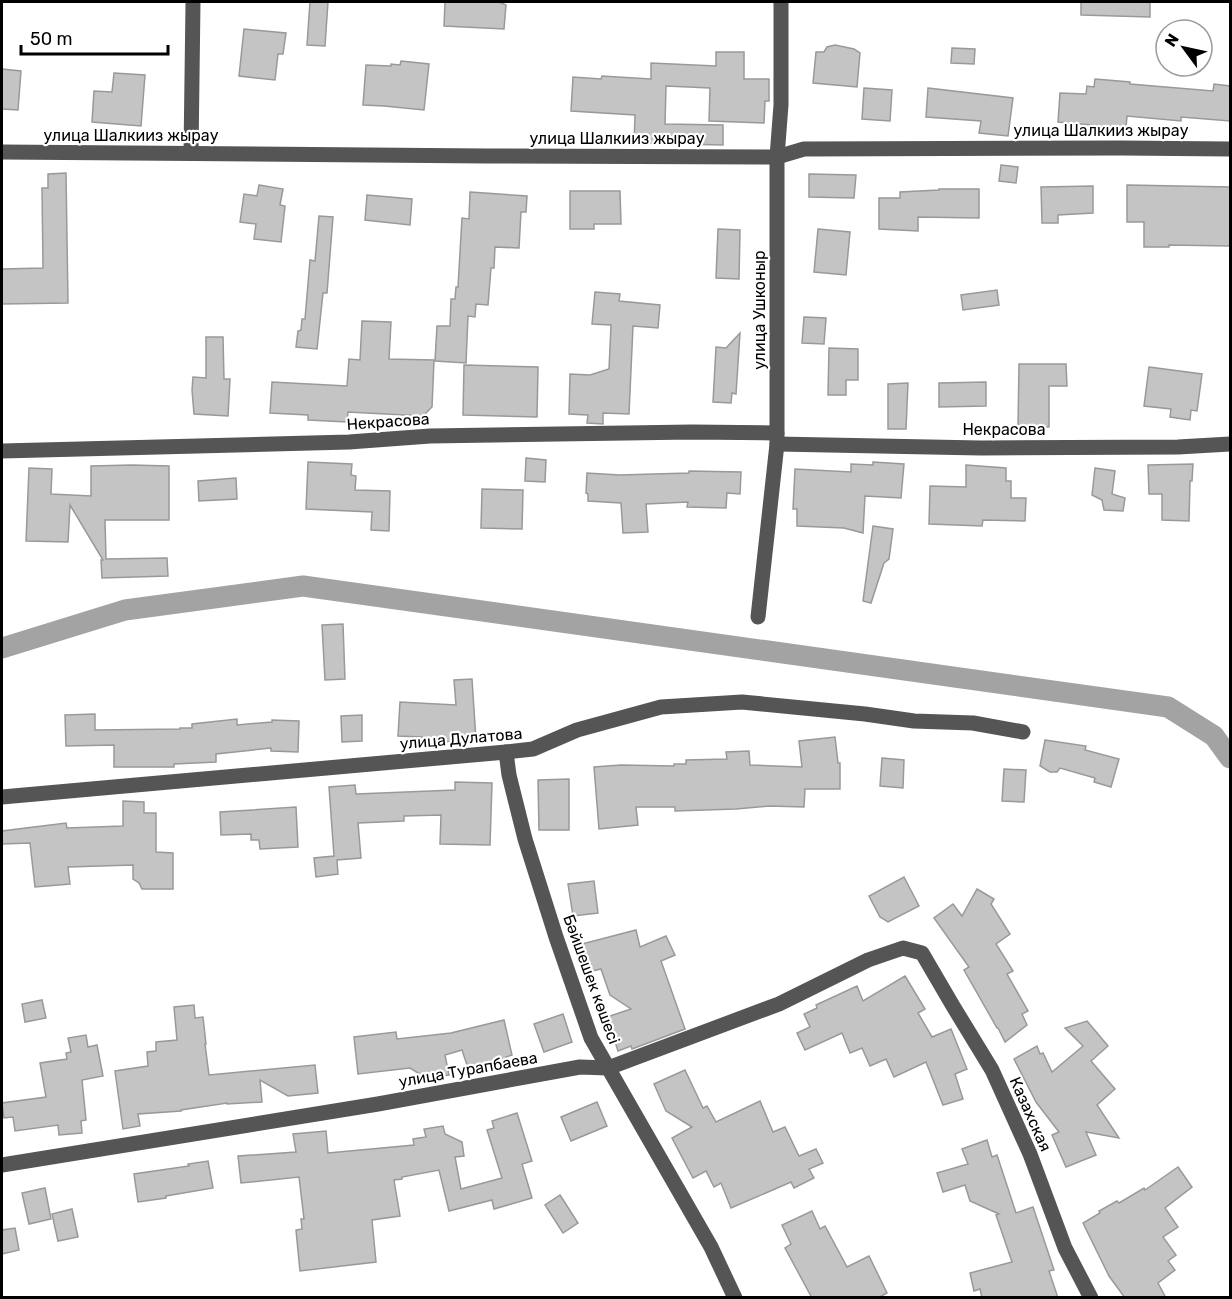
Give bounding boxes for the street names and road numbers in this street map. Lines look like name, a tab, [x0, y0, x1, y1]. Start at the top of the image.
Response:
street label: улица Шалкииз жырау	[1014, 121, 1189, 140]
street label: улица Шалкииз жырау	[44, 126, 219, 145]
street label: улица Шалкииз жырау	[530, 129, 705, 148]
street label: улица Ушконыр	[750, 250, 769, 370]
street label: Некрасова	[346, 409, 430, 434]
street label: Некрасова	[962, 420, 1046, 439]
street label: улица Дулатова	[399, 724, 523, 753]
street label: Бәйшешек көшесі	[559, 912, 624, 1047]
street label: улица Турапбаева	[397, 1048, 539, 1091]
street label: Казахская	[1006, 1074, 1055, 1154]

